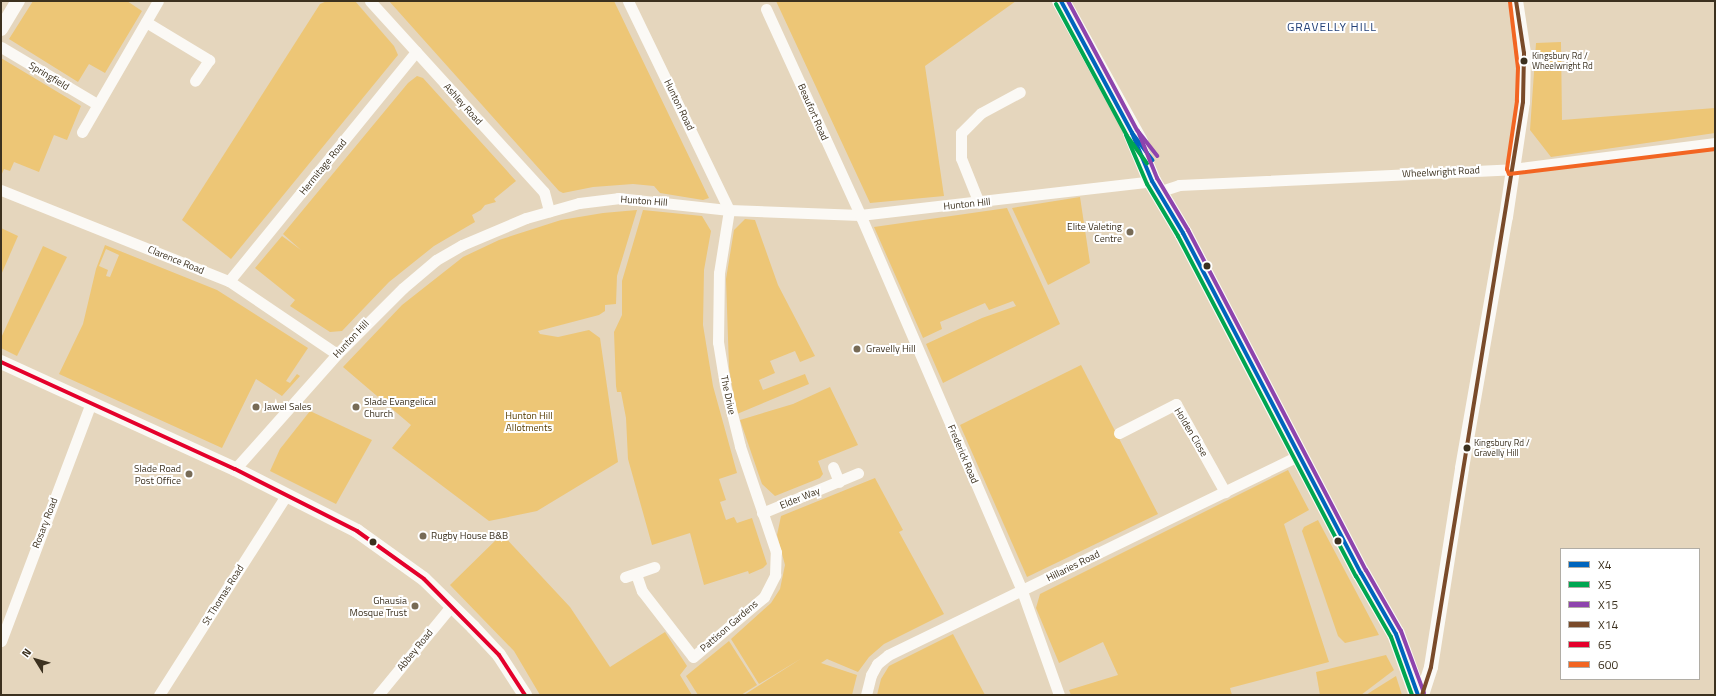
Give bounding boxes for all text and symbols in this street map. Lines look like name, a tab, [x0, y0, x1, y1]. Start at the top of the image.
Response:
district label: GRAVELLY HILL	[1287, 20, 1377, 34]
place label: Kingsbury Rd / Wheelwright Rd	[1532, 51, 1593, 72]
marker: Kingsbury Rd / Wheelwright Rd	[1519, 56, 1529, 66]
street label: Springfield	[27, 59, 71, 93]
street label: Hunton Road	[661, 77, 697, 133]
street label: Ashley Road	[441, 81, 485, 127]
street label: Beaufort Road	[795, 82, 831, 142]
street label: Hermitage Road	[297, 137, 349, 197]
street label: Wheelwright Road	[1402, 164, 1480, 180]
street label: Hunton Hill	[620, 193, 668, 209]
street label: Hunton Hill	[943, 196, 991, 212]
place label: Elite Valeting Centre	[1067, 220, 1122, 244]
marker: Elite Valeting Centre	[1125, 227, 1135, 237]
street label: Clarence Road	[146, 243, 206, 277]
unlabelled marker	[1202, 261, 1212, 271]
street label: Hunton Hill	[330, 318, 372, 360]
marker: Gravelly Hill	[851, 343, 863, 355]
place label: Gravelly Hill	[866, 343, 916, 355]
street label: The Drive	[718, 374, 738, 416]
place label: Slade Evangelical Church	[364, 395, 436, 418]
place label: Jawel Sales	[264, 401, 311, 413]
marker: Jawel Sales	[251, 402, 261, 412]
marker: Slade Evangelical Church	[351, 402, 361, 412]
street label: Holden Close	[1172, 405, 1210, 459]
park label: Hunton Hill Allotments	[505, 409, 553, 432]
street label: Frederick Road	[945, 423, 981, 485]
place label: Kingsbury Rd / Gravelly Hill	[1474, 438, 1530, 459]
marker: Kingsbury Rd / Gravelly Hill	[1462, 443, 1472, 453]
place label: Slade Road Post Office	[134, 462, 181, 486]
marker: Slade Road Post Office	[184, 469, 194, 479]
street label: Elder Way	[778, 485, 822, 511]
street label: Rosary Road	[30, 496, 60, 550]
place label: Rugby House B&B	[431, 530, 508, 542]
marker: Rugby House B&B	[418, 531, 428, 541]
unlabelled marker	[1333, 536, 1343, 546]
unlabelled marker	[368, 537, 378, 547]
street label: Hillaries Road	[1044, 548, 1102, 584]
legend	[1560, 548, 1700, 680]
text: X4	[1598, 555, 1611, 574]
street label: St Thomas Road	[200, 563, 246, 627]
text: X5	[1598, 575, 1611, 594]
place label: Ghausia Mosque Trust	[350, 594, 407, 618]
text: X15	[1598, 595, 1618, 614]
street label: Pattison Gardens	[698, 598, 760, 654]
marker: Ghausia Mosque Trust	[410, 601, 420, 611]
text: X14	[1598, 615, 1618, 634]
street label: Abbey Road	[395, 627, 435, 673]
text: 65	[1598, 635, 1611, 654]
north arrow	[16, 640, 56, 680]
text: N	[18, 645, 35, 661]
text: 600	[1598, 655, 1618, 674]

